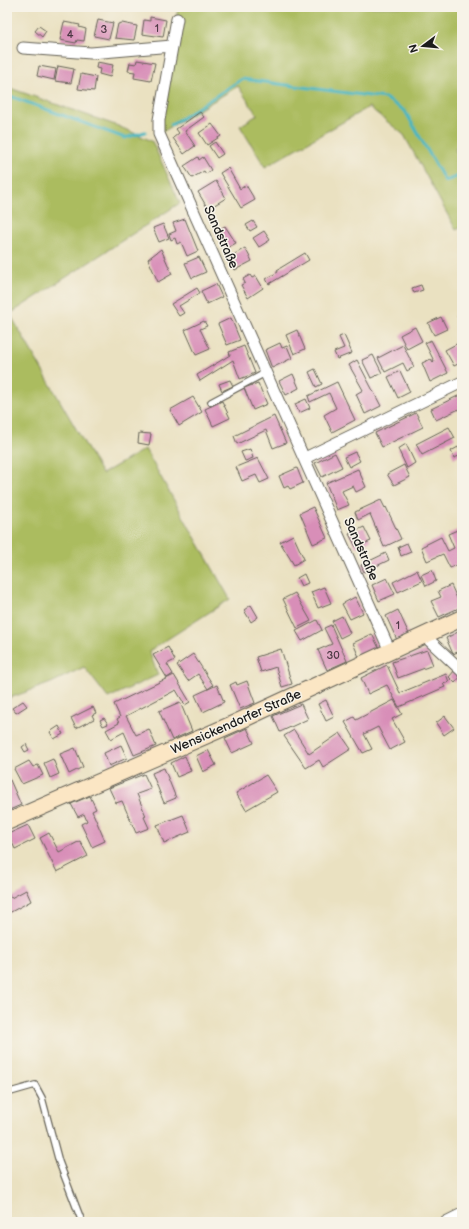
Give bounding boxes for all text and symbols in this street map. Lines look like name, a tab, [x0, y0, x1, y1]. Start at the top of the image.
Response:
house number: 1	[155, 22, 159, 35]
house number: 3	[101, 23, 108, 36]
north arrow	[403, 26, 443, 66]
house number: 4	[67, 28, 74, 41]
text: N	[406, 43, 421, 54]
street label: Sandstraße	[200, 203, 242, 271]
street label: Sandstraße	[340, 515, 382, 583]
house number: 1	[396, 619, 400, 632]
house number: 30	[326, 649, 340, 662]
street label: Wensickendorfer Straße	[168, 686, 304, 758]

